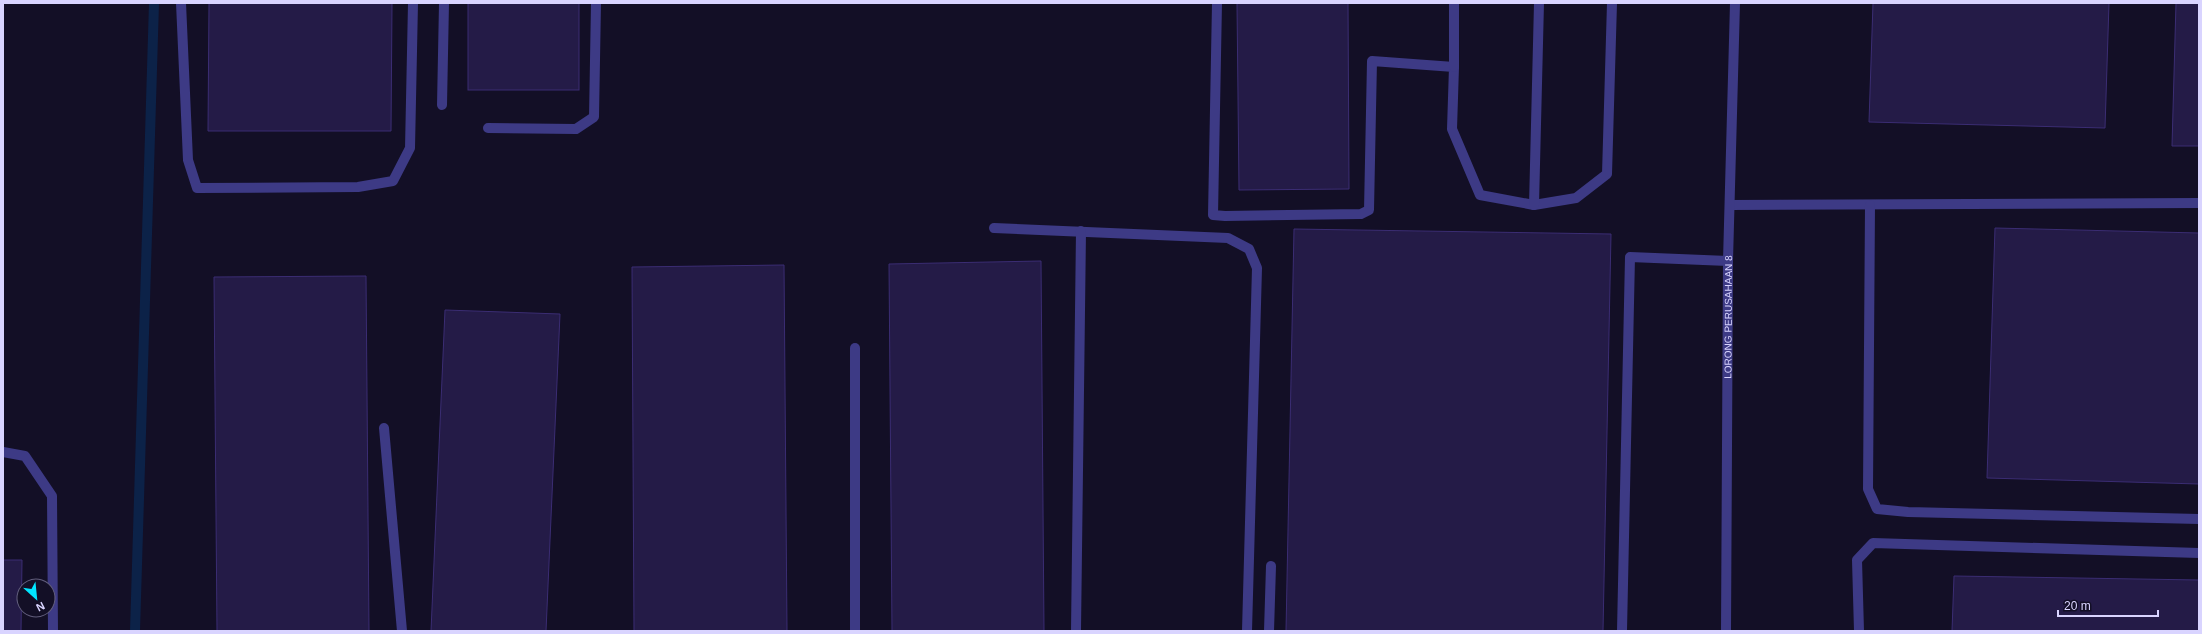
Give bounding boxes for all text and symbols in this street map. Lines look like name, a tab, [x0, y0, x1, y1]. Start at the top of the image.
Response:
street label: LORONG PERUSAHAAN 8	[1722, 255, 1734, 379]
north arrow	[16, 578, 56, 618]
scale bar	[2058, 592, 2158, 618]
text: 20 m	[2064, 599, 2091, 613]
text: N	[34, 600, 47, 614]

